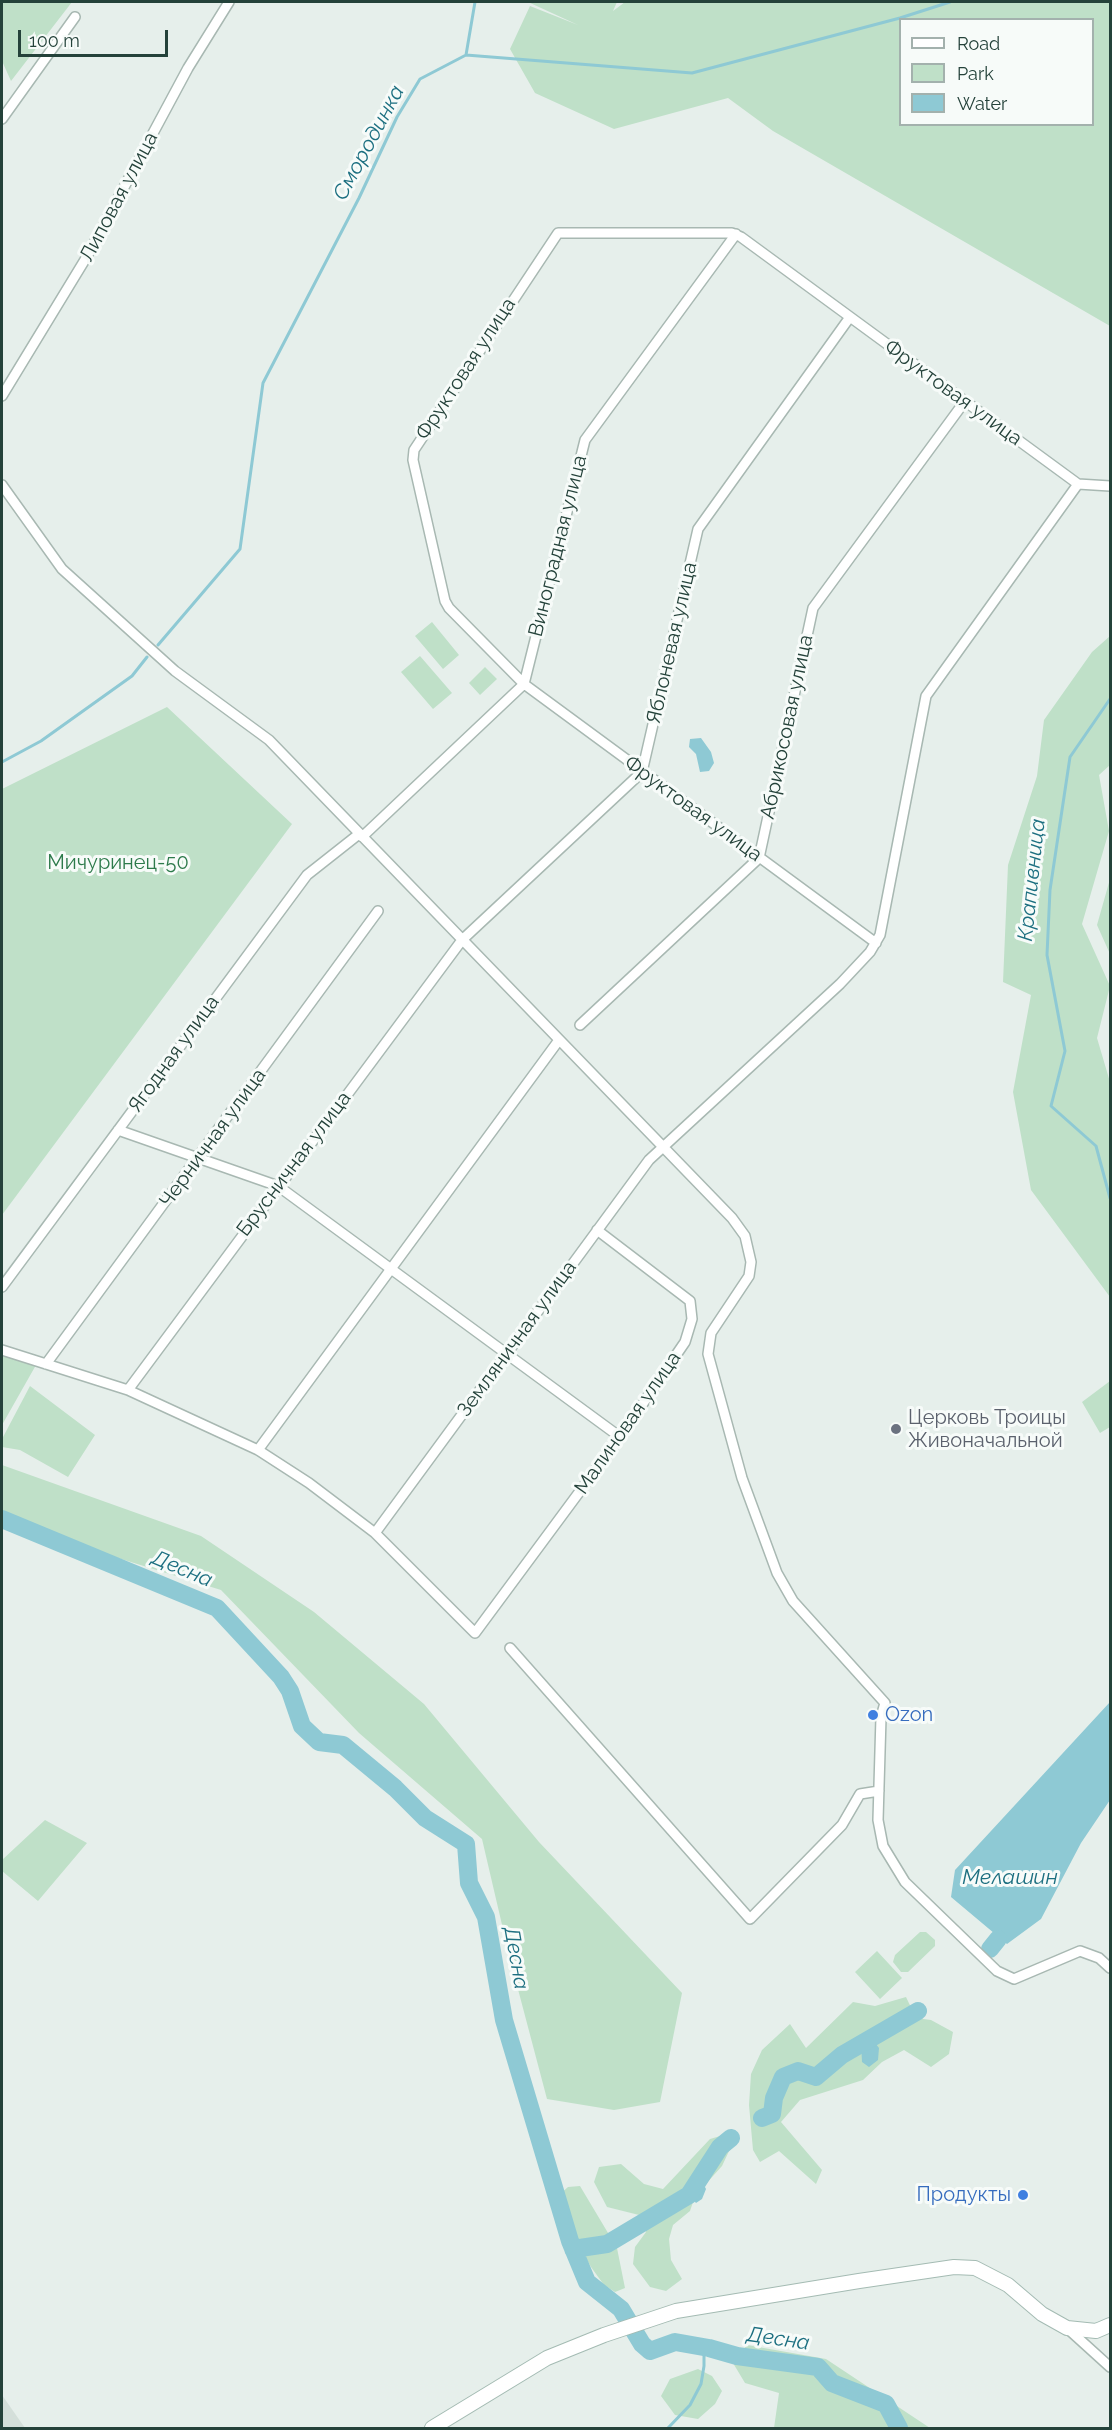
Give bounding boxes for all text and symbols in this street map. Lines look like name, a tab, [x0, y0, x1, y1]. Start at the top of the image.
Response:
scale bar	[21, 18, 171, 56]
legend	[899, 18, 1094, 126]
text: 100 m	[29, 30, 80, 51]
text: Road	[957, 33, 1000, 54]
text: Park	[957, 63, 994, 84]
water label: Смородинка	[328, 81, 410, 205]
text: Water	[957, 93, 1007, 114]
street label: Липовая улица	[75, 128, 163, 266]
street label: Фруктовая улица	[411, 294, 521, 444]
street label: Фруктовая улица	[879, 335, 1027, 451]
street label: Виноградная улица	[524, 453, 592, 639]
street label: Яблоневая улица	[642, 560, 702, 726]
street label: Абрикосовая улица	[756, 633, 818, 821]
street label: Фруктовая улица	[619, 751, 767, 867]
water label: Крапивница	[1013, 818, 1051, 942]
park label: Мичуринец-50	[47, 851, 189, 875]
street label: Ягодная улица	[123, 991, 225, 1117]
street label: Черничная улица	[155, 1064, 271, 1212]
street label: Брусничная улица	[232, 1087, 356, 1241]
street label: Земляничная улица	[452, 1256, 582, 1422]
street label: Малиновая улица	[570, 1347, 686, 1499]
place label: Церковь Троицы Живоначальной	[908, 1406, 1066, 1453]
marker: Церковь Троицы Живоначальной	[889, 1422, 903, 1436]
water label: Десна	[148, 1545, 216, 1593]
place label: Ozon	[885, 1703, 933, 1727]
marker: Ozon	[866, 1708, 880, 1722]
water label: Мелашин	[962, 1865, 1058, 1891]
water label: Десна	[498, 1925, 534, 1991]
place label: Продукты	[917, 2183, 1011, 2207]
marker: Продукты	[1016, 2188, 1030, 2202]
water label: Десна	[745, 2322, 811, 2356]

